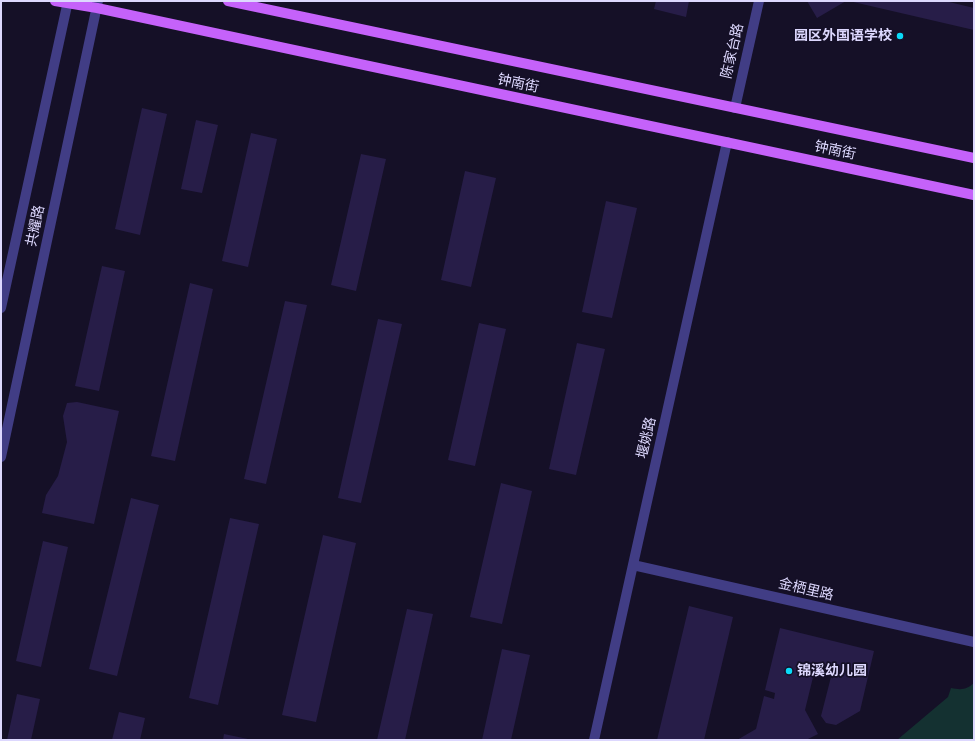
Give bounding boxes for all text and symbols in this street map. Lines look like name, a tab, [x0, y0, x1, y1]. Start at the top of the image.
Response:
street label: 陈家台路	[719, 22, 747, 80]
place label: 园区外国语学校	[794, 28, 892, 44]
marker: 园区外国语学校	[895, 31, 905, 41]
street label: 钟南街	[496, 71, 540, 97]
street label: 钟南街	[813, 138, 857, 164]
street label: 共耀路	[23, 204, 49, 248]
street label: 堰姚路	[634, 416, 660, 460]
street label: 金栖里路	[777, 576, 835, 604]
place label: 锦溪幼儿园	[797, 663, 867, 679]
marker: 锦溪幼儿园	[784, 666, 794, 676]

